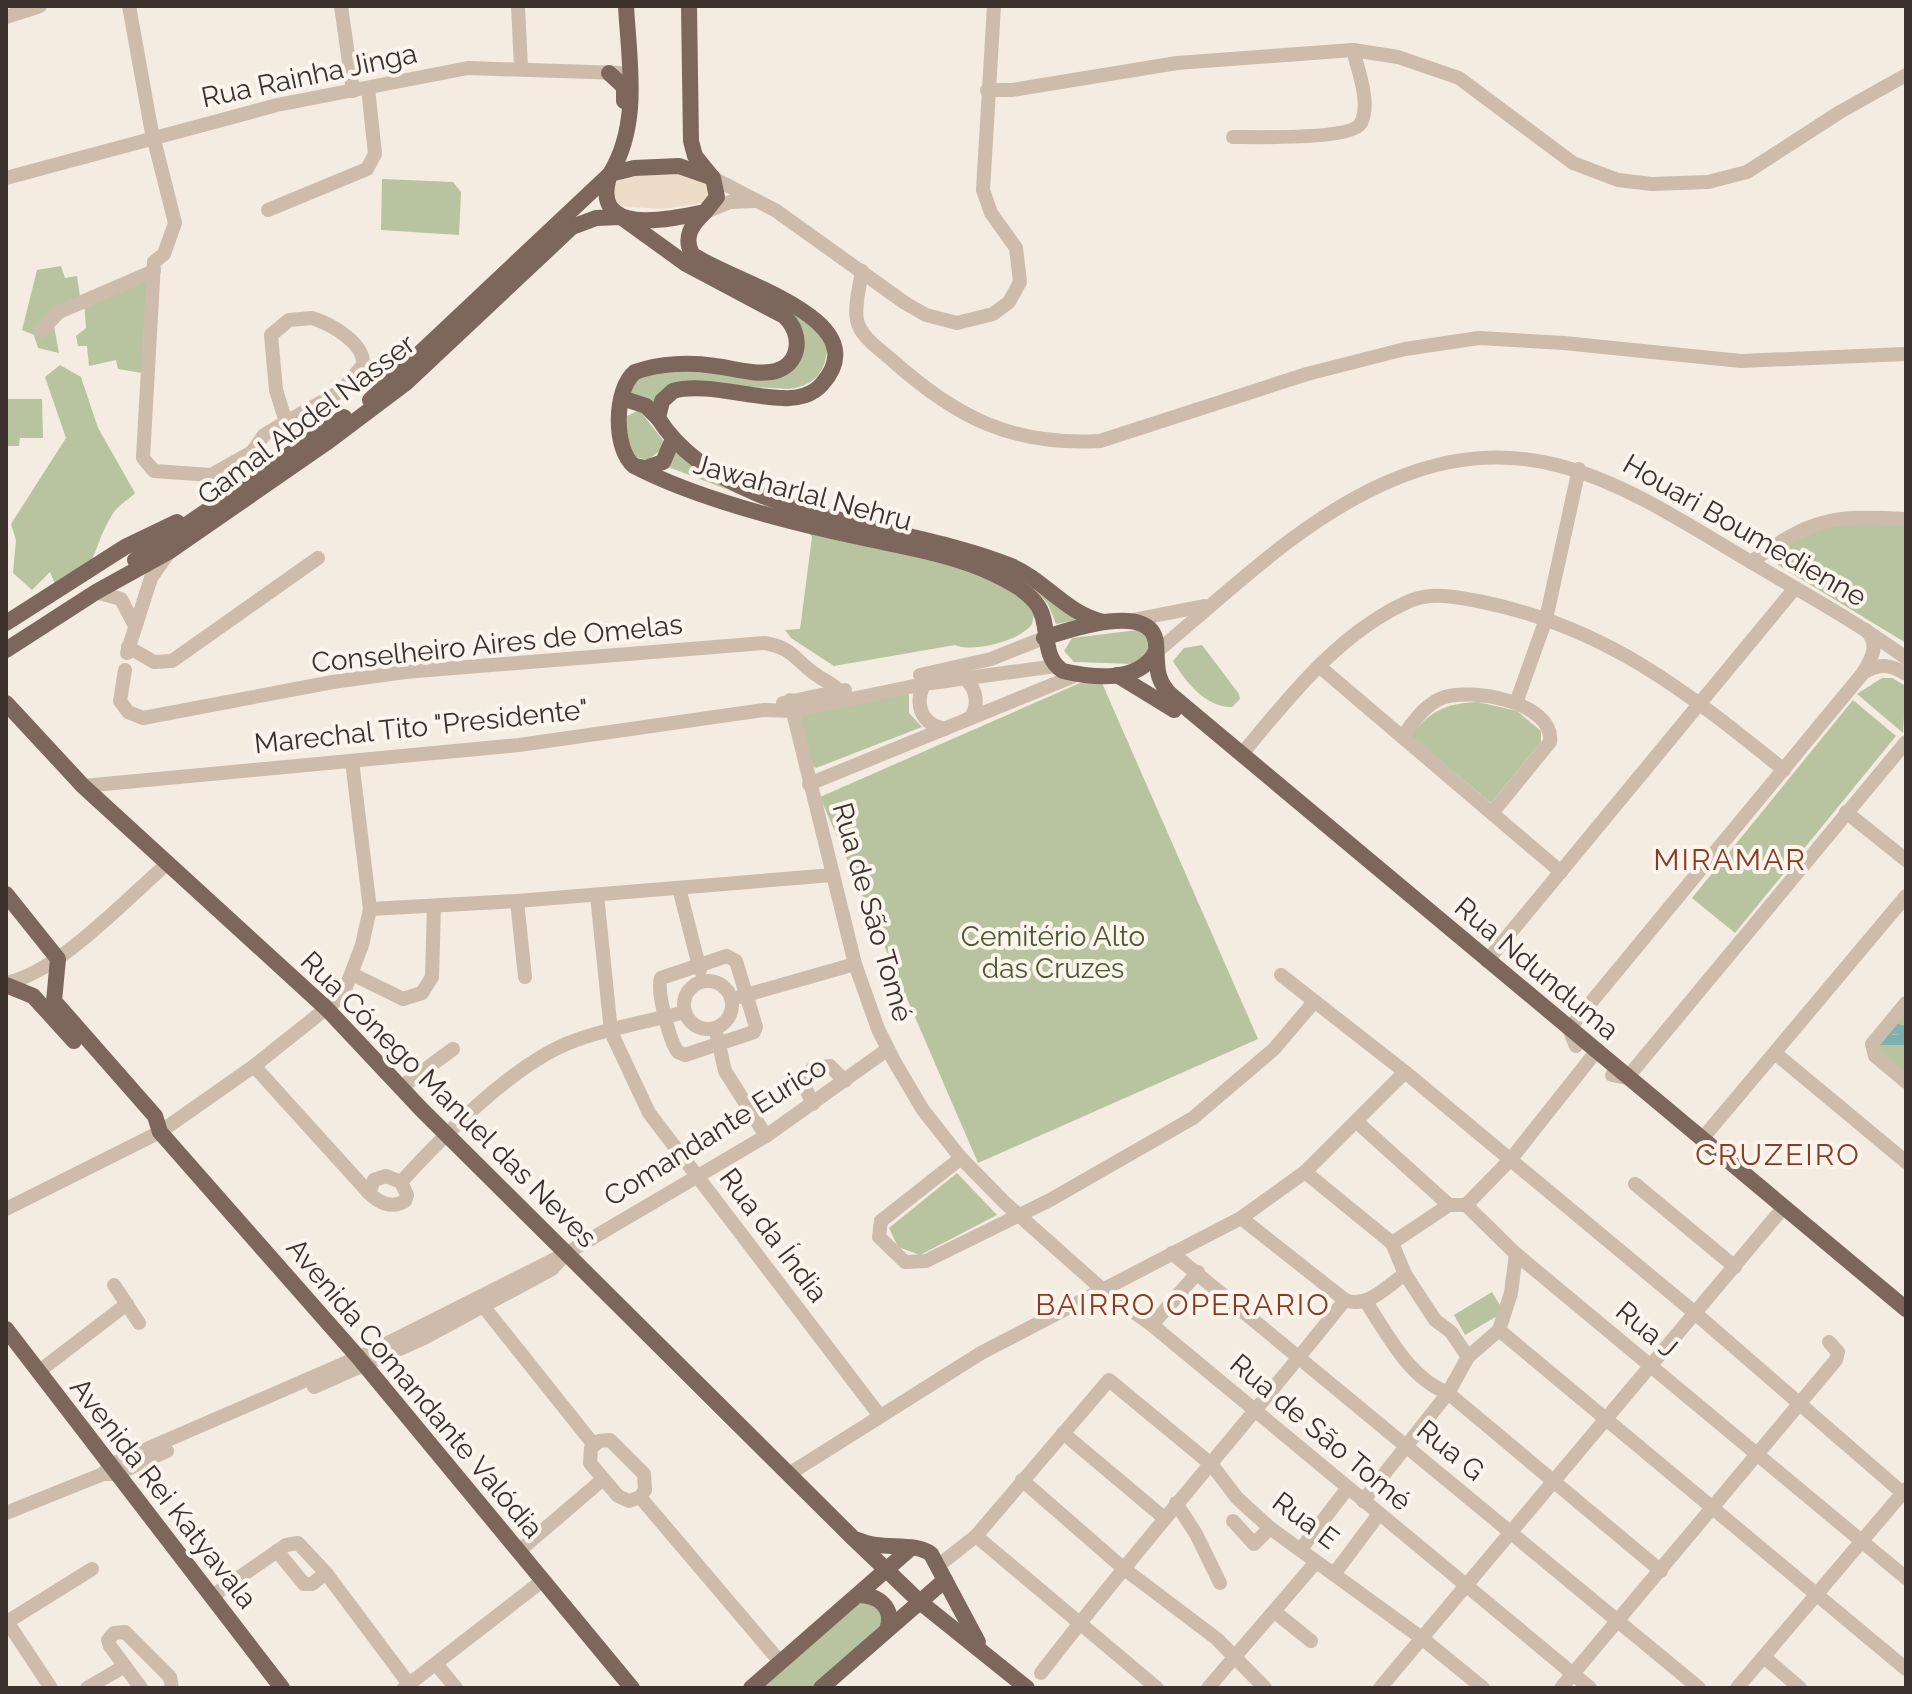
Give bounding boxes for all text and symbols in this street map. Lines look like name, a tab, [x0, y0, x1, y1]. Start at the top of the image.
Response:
street label: Rua Rainha Jinga	[198, 37, 420, 114]
street label: Gamal Abdel Nasser	[191, 327, 422, 512]
street label: Jawaharlal Nehru	[690, 447, 916, 537]
street label: Houari Boumedienne	[1617, 447, 1872, 614]
street label: Conselheiro Aires de Omelas	[310, 608, 684, 679]
street label: Marechal Tito "Presidente"	[252, 693, 590, 760]
street label: Rua de São Tomé	[825, 799, 920, 1025]
district label: MIRAMAR	[1653, 842, 1807, 877]
street label: Rua Ndunduma	[1448, 890, 1625, 1047]
park label: Cemitério Alto das Cruzes	[961, 920, 1145, 985]
street label: Rua Cónego Manuel das Neves	[294, 945, 603, 1254]
street label: Comandante Eurico	[598, 1050, 833, 1213]
district label: CRUZEIRO	[1695, 1137, 1861, 1172]
street label: Rua da Índia	[713, 1162, 835, 1309]
street label: Avenida Comandante Valódia	[280, 1232, 550, 1545]
district label: BAIRRO OPERARIO	[1035, 1287, 1331, 1322]
street label: Rua J	[1609, 1294, 1684, 1364]
street label: Rua de São Tomé	[1223, 1347, 1418, 1518]
street label: Avenida Rei Katyavala	[63, 1371, 264, 1615]
street label: Rua G	[1410, 1413, 1491, 1487]
street label: Rua E	[1266, 1485, 1345, 1556]

